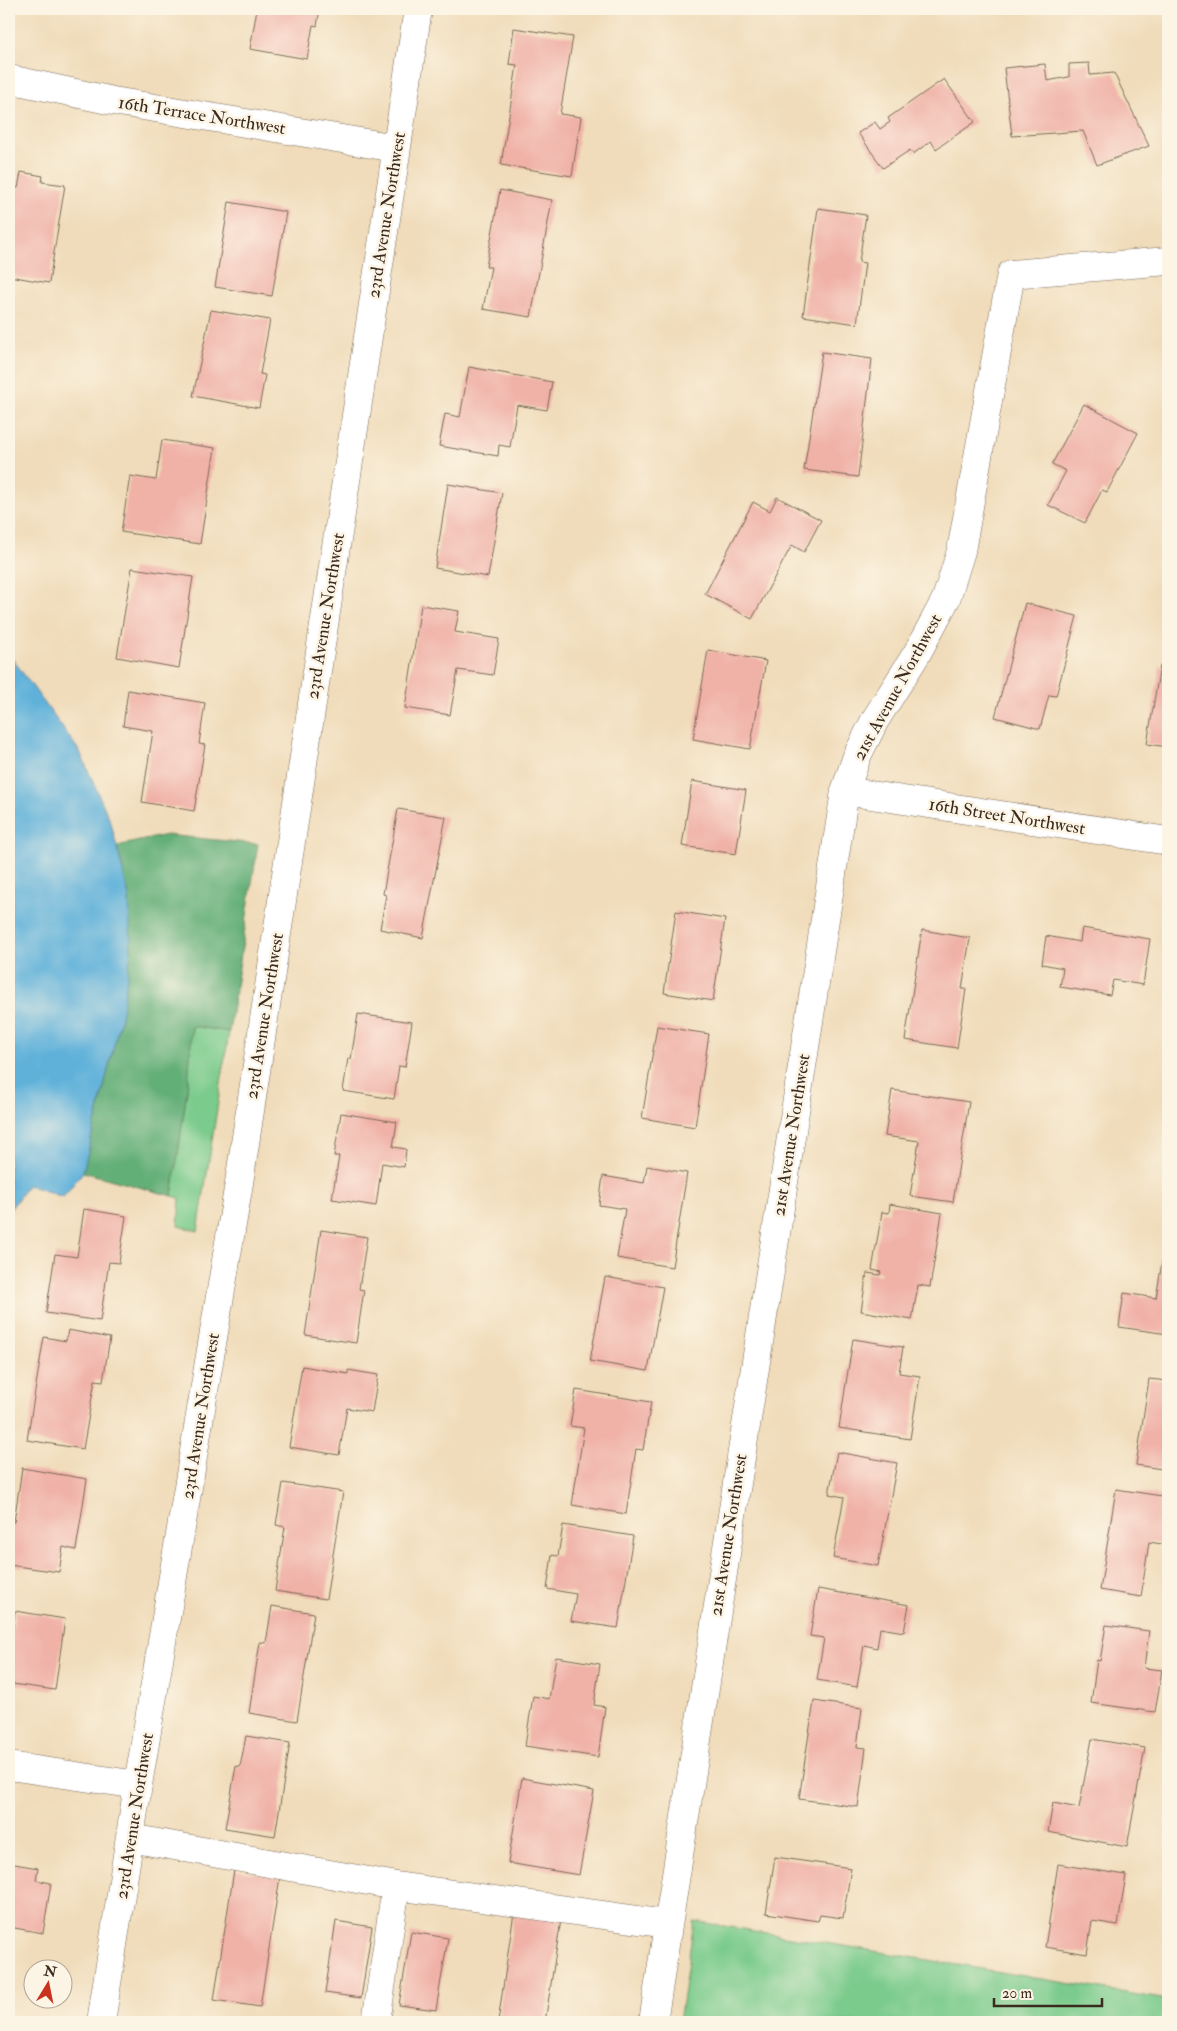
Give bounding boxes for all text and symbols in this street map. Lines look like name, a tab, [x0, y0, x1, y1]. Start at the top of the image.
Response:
street label: 16th Terrace Northwest	[117, 91, 287, 140]
street label: 23rd Avenue Northwest	[362, 130, 411, 300]
street label: 23rd Avenue Northwest	[301, 531, 350, 701]
street label: 21st Avenue Northwest	[848, 610, 947, 764]
street label: 16th Street Northwest	[927, 793, 1087, 840]
street label: 23rd Avenue Northwest	[240, 931, 289, 1101]
street label: 21st Avenue Northwest	[767, 1052, 816, 1218]
street label: 23rd Avenue Northwest	[176, 1331, 225, 1501]
street label: 21st Avenue Northwest	[704, 1452, 753, 1618]
street label: 23rd Avenue Northwest	[110, 1731, 159, 1901]
north arrow	[22, 1958, 72, 2008]
text: N	[42, 1962, 58, 1981]
scale bar	[994, 1976, 1102, 2008]
text: 20 m	[1002, 1984, 1032, 2003]

